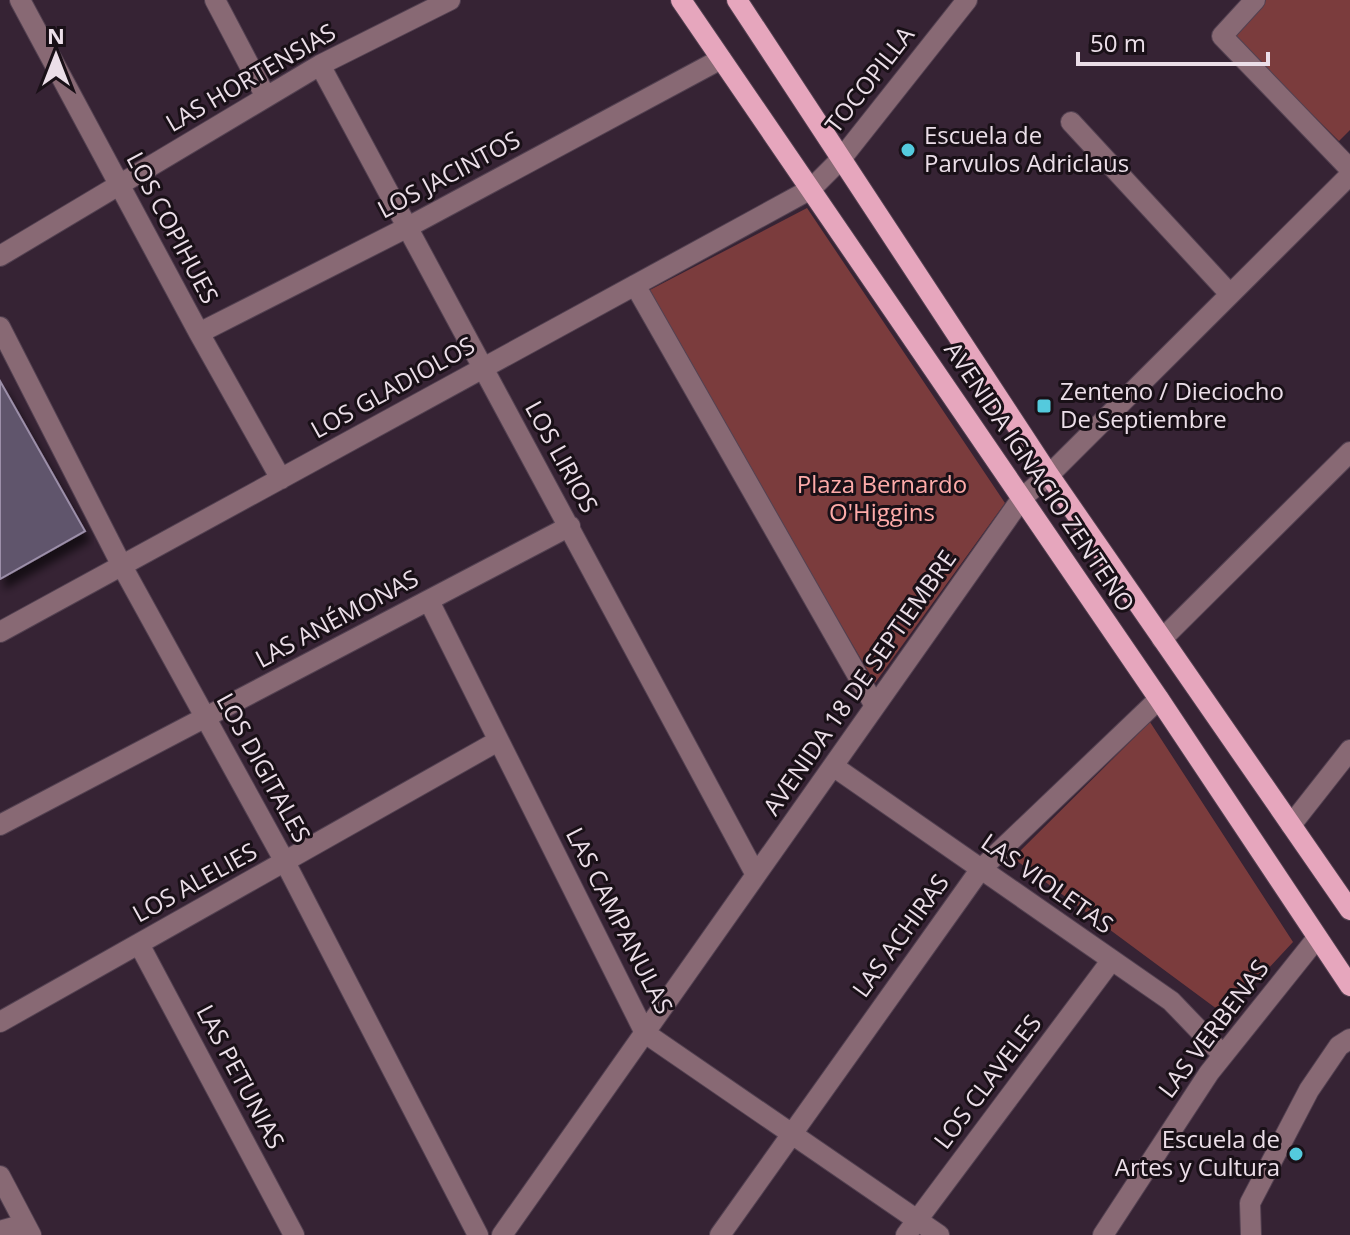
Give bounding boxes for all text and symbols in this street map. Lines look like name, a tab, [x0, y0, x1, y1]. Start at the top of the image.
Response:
street label: LAS HORTENSIAS	[159, 15, 341, 139]
north arrow	[16, 16, 96, 96]
scale bar	[1078, 16, 1268, 66]
street label: TOCOPILLA	[817, 18, 921, 139]
text: N	[47, 20, 65, 50]
text: 50 m	[1090, 26, 1146, 59]
place label: Escuela de Parvulos Adriclaus	[924, 118, 1129, 179]
street label: LOS JACINTOS	[371, 122, 525, 225]
marker: Escuela de Parvulos Adriclaus	[899, 141, 917, 159]
street label: LOS COPIHUES	[120, 146, 227, 309]
street label: LOS GLADIOLOS	[304, 328, 480, 445]
street label: AVENIDA IGNACIO ZENTENO	[937, 335, 1143, 618]
place label: Zenteno / Dieciocho De Septiembre	[1060, 374, 1284, 435]
street label: LOS LIRIOS	[518, 394, 607, 518]
marker: Zenteno / Dieciocho De Septiembre	[1035, 397, 1053, 415]
park label: Plaza Bernardo O'Higgins	[797, 467, 967, 528]
street label: AVENIDA 18 DE SEPTIEMBRE	[754, 543, 963, 821]
street label: LAS ANÉMONAS	[249, 561, 424, 675]
street label: LOS DIGITALES	[210, 687, 319, 848]
street label: LAS CAMPANULAS	[559, 821, 682, 1019]
street label: LAS VIOLETAS	[975, 825, 1120, 941]
street label: LOS ALELIES	[126, 834, 262, 929]
street label: LAS ACHIRAS	[844, 867, 956, 1003]
street label: LAS VERBENAS	[1150, 952, 1276, 1104]
street label: LAS PETUNIAS	[190, 998, 293, 1154]
street label: LOS CLAVELES	[925, 1007, 1048, 1155]
place label: Escuela de Artes y Cultura	[1115, 1122, 1280, 1183]
marker: Escuela de Artes y Cultura	[1287, 1145, 1305, 1163]

